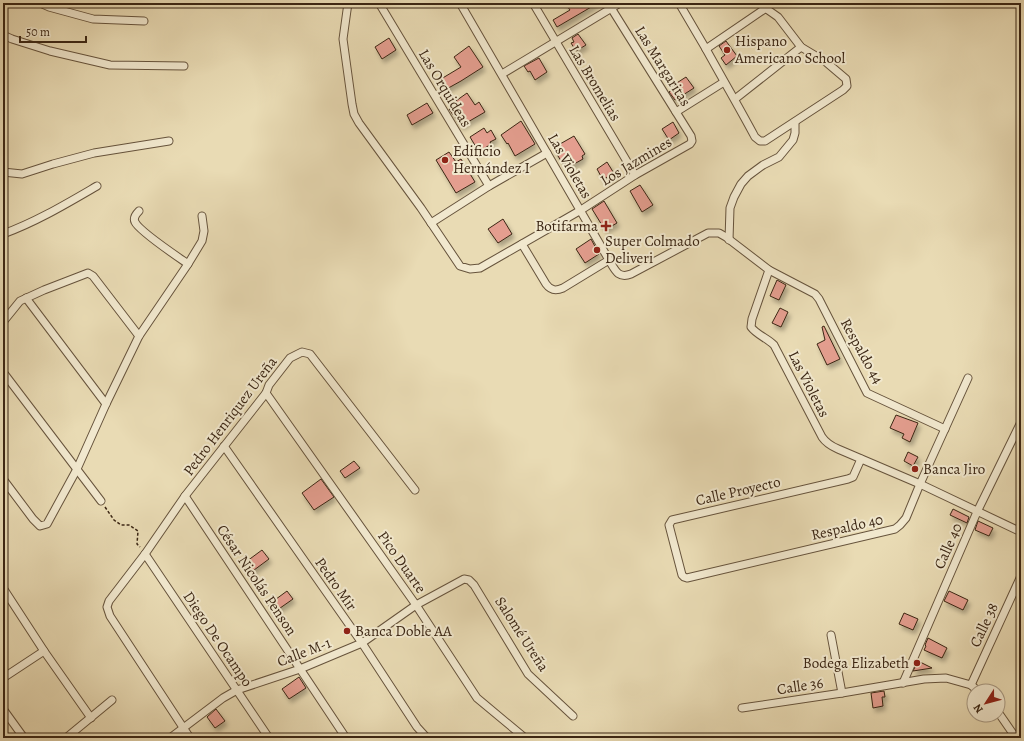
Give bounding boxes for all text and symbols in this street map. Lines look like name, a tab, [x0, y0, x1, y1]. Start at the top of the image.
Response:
scale bar	[20, 18, 86, 44]
street label: Las Margaritas	[630, 22, 696, 110]
text: 50 m	[26, 24, 50, 40]
place label: Hispano Americano School	[734, 31, 845, 68]
street label: Las Bromelias	[564, 41, 626, 125]
street label: Las Orquideas	[414, 45, 476, 131]
marker: Hispano Americano School	[722, 45, 732, 55]
street label: Las Violetas	[543, 130, 597, 202]
street label: Los Jazmines	[597, 132, 675, 190]
place label: Edificio Hernández I	[453, 141, 530, 178]
marker: Edificio Hernández I	[440, 155, 450, 165]
place label: Botifarma	[536, 216, 598, 236]
marker: Botifarma	[601, 221, 611, 231]
place label: Super Colmado Deliveri	[605, 231, 700, 268]
marker: Super Colmado Deliveri	[592, 245, 602, 255]
street label: Respaldo 44	[836, 315, 888, 388]
street label: Las Violetas	[784, 347, 834, 421]
street label: Pedro Henriquez Ureña	[179, 352, 281, 480]
place label: Banca Jiro	[923, 459, 985, 479]
marker: Banca Jiro	[910, 464, 920, 474]
street label: Calle Proyecto	[694, 472, 782, 510]
street label: Respaldo 40	[809, 509, 885, 545]
street label: Calle 40	[929, 520, 967, 572]
street label: César Nicolás Penson	[212, 521, 302, 639]
street label: Pico Duarte	[373, 527, 431, 597]
street label: Pedro Mir	[310, 553, 362, 615]
street label: Diego De Ocampo	[179, 587, 257, 691]
street label: Salomé Ureña	[490, 593, 554, 675]
street label: Calle 38	[965, 600, 1003, 650]
place label: Banca Doble AA	[355, 621, 452, 641]
marker: Banca Doble AA	[342, 626, 352, 636]
street label: Calle M-1	[274, 633, 334, 671]
place label: Bodega Elizabeth	[803, 653, 909, 673]
marker: Bodega Elizabeth	[912, 658, 922, 668]
street label: Calle 36	[775, 672, 825, 700]
north arrow	[966, 683, 1006, 723]
text: N	[970, 701, 987, 716]

